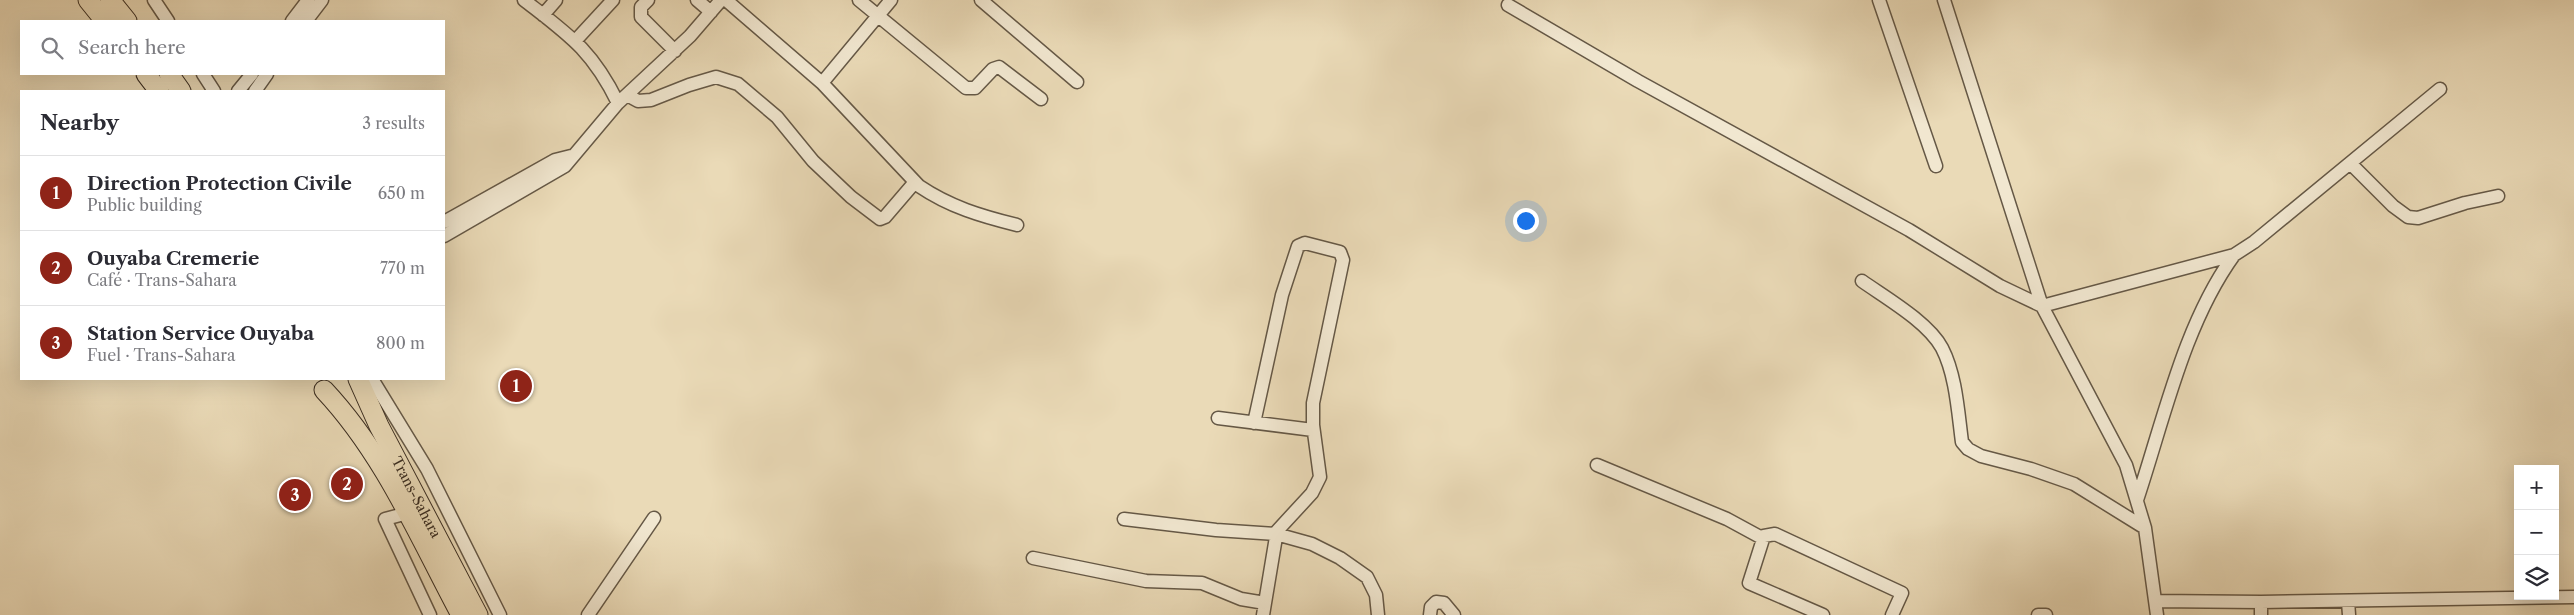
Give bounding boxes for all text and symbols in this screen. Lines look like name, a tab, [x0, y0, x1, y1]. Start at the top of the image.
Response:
search box	[20, 20, 445, 75]
icon: search	[38, 34, 66, 62]
text: Search here	[78, 36, 186, 59]
text: Nearby	[40, 110, 119, 135]
text: 3 results	[362, 113, 425, 133]
text: Direction Protection Civile	[87, 172, 352, 195]
text: 1	[52, 183, 60, 203]
text: 650 m	[378, 183, 425, 203]
text: Public building	[87, 195, 202, 215]
your location	[1513, 208, 1539, 234]
text: Ouyaba Cremerie	[87, 247, 259, 270]
text: 2	[51, 258, 61, 278]
text: 770 m	[380, 258, 425, 278]
text: Café · Trans-Sahara	[87, 270, 237, 290]
text: Station Service Ouyaba	[87, 322, 314, 345]
text: 3	[51, 333, 61, 353]
text: 800 m	[376, 333, 425, 353]
text: Fuel · Trans-Sahara	[87, 345, 235, 365]
pin: 1	[500, 367, 532, 405]
street label: Trans-Sahara	[388, 454, 445, 542]
pin: 2	[331, 465, 363, 503]
map controls	[2514, 465, 2559, 600]
button: +	[2514, 465, 2559, 510]
pin: 3	[279, 476, 311, 514]
button: −	[2514, 510, 2559, 555]
button: layers	[2514, 555, 2559, 600]

